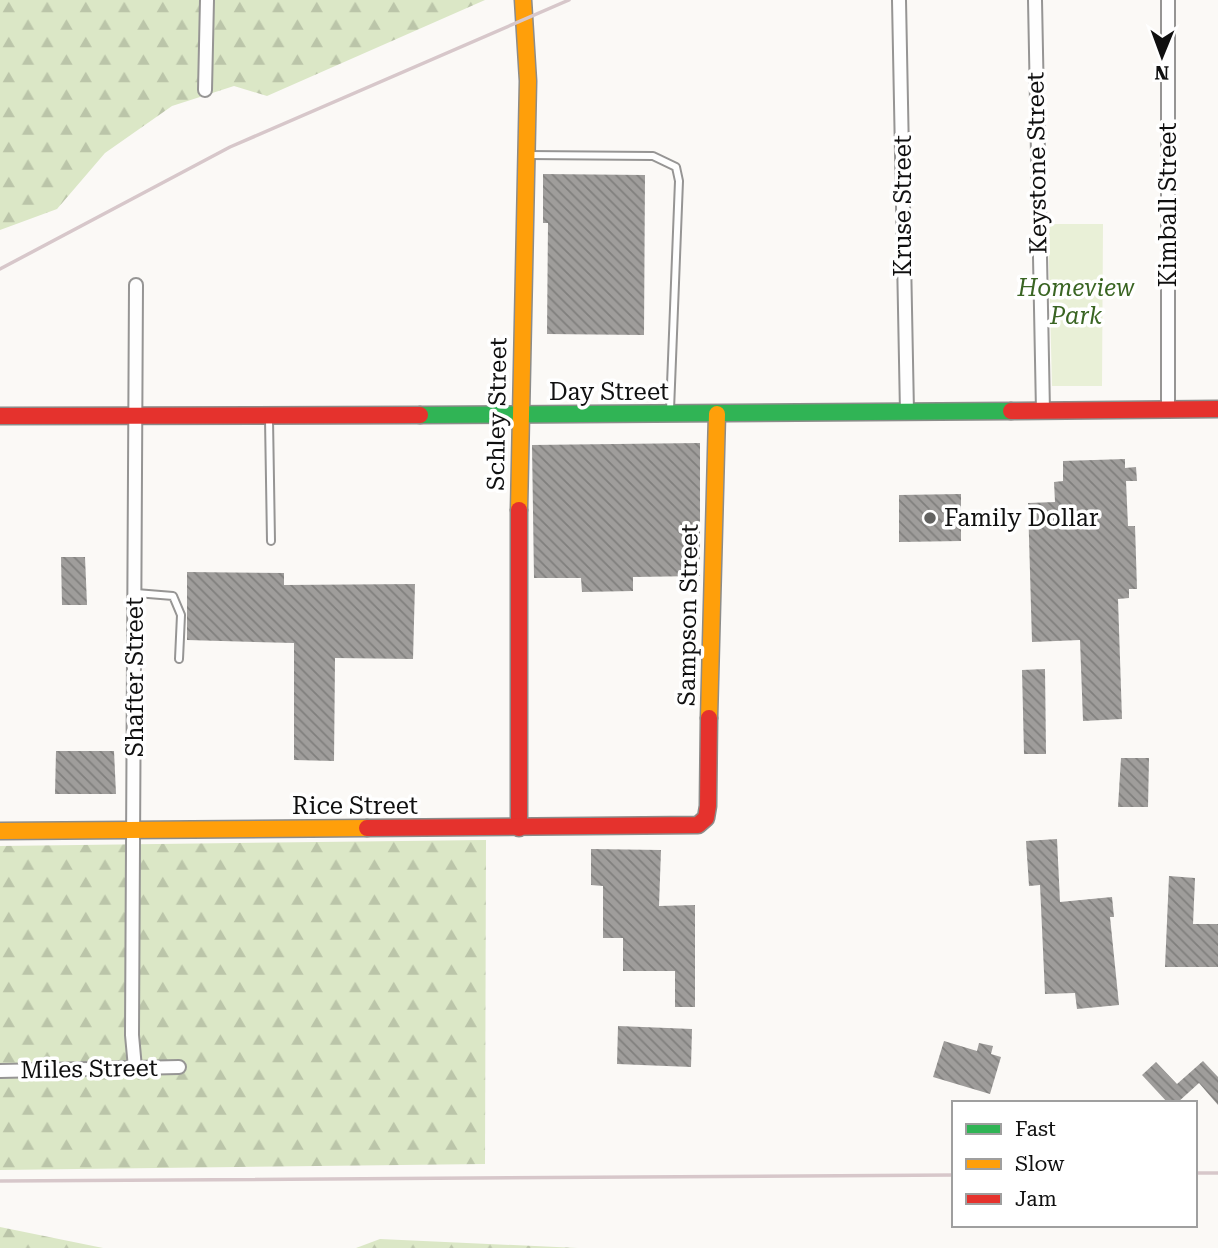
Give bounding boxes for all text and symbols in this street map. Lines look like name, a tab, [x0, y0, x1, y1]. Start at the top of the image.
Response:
north arrow	[1127, 21, 1197, 91]
text: N	[1154, 61, 1169, 84]
street label: Keystone Street	[1021, 72, 1053, 254]
street label: Kimball Street	[1154, 123, 1182, 287]
street label: Kruse Street	[889, 135, 917, 277]
park label: Homeview Park	[1016, 274, 1135, 330]
street label: Schley Street	[482, 337, 512, 491]
street label: Day Street	[549, 378, 669, 406]
place label: Family Dollar	[944, 504, 1099, 532]
marker: Family Dollar	[922, 510, 938, 526]
street label: Sampson Street	[672, 524, 704, 706]
street label: Shafter Street	[121, 597, 149, 757]
street label: Rice Street	[292, 792, 418, 820]
street label: Miles Street	[20, 1054, 158, 1084]
legend	[952, 1101, 1197, 1227]
text: Fast	[1015, 1117, 1056, 1141]
text: Slow	[1015, 1152, 1065, 1176]
text: Jam	[1015, 1187, 1057, 1211]

